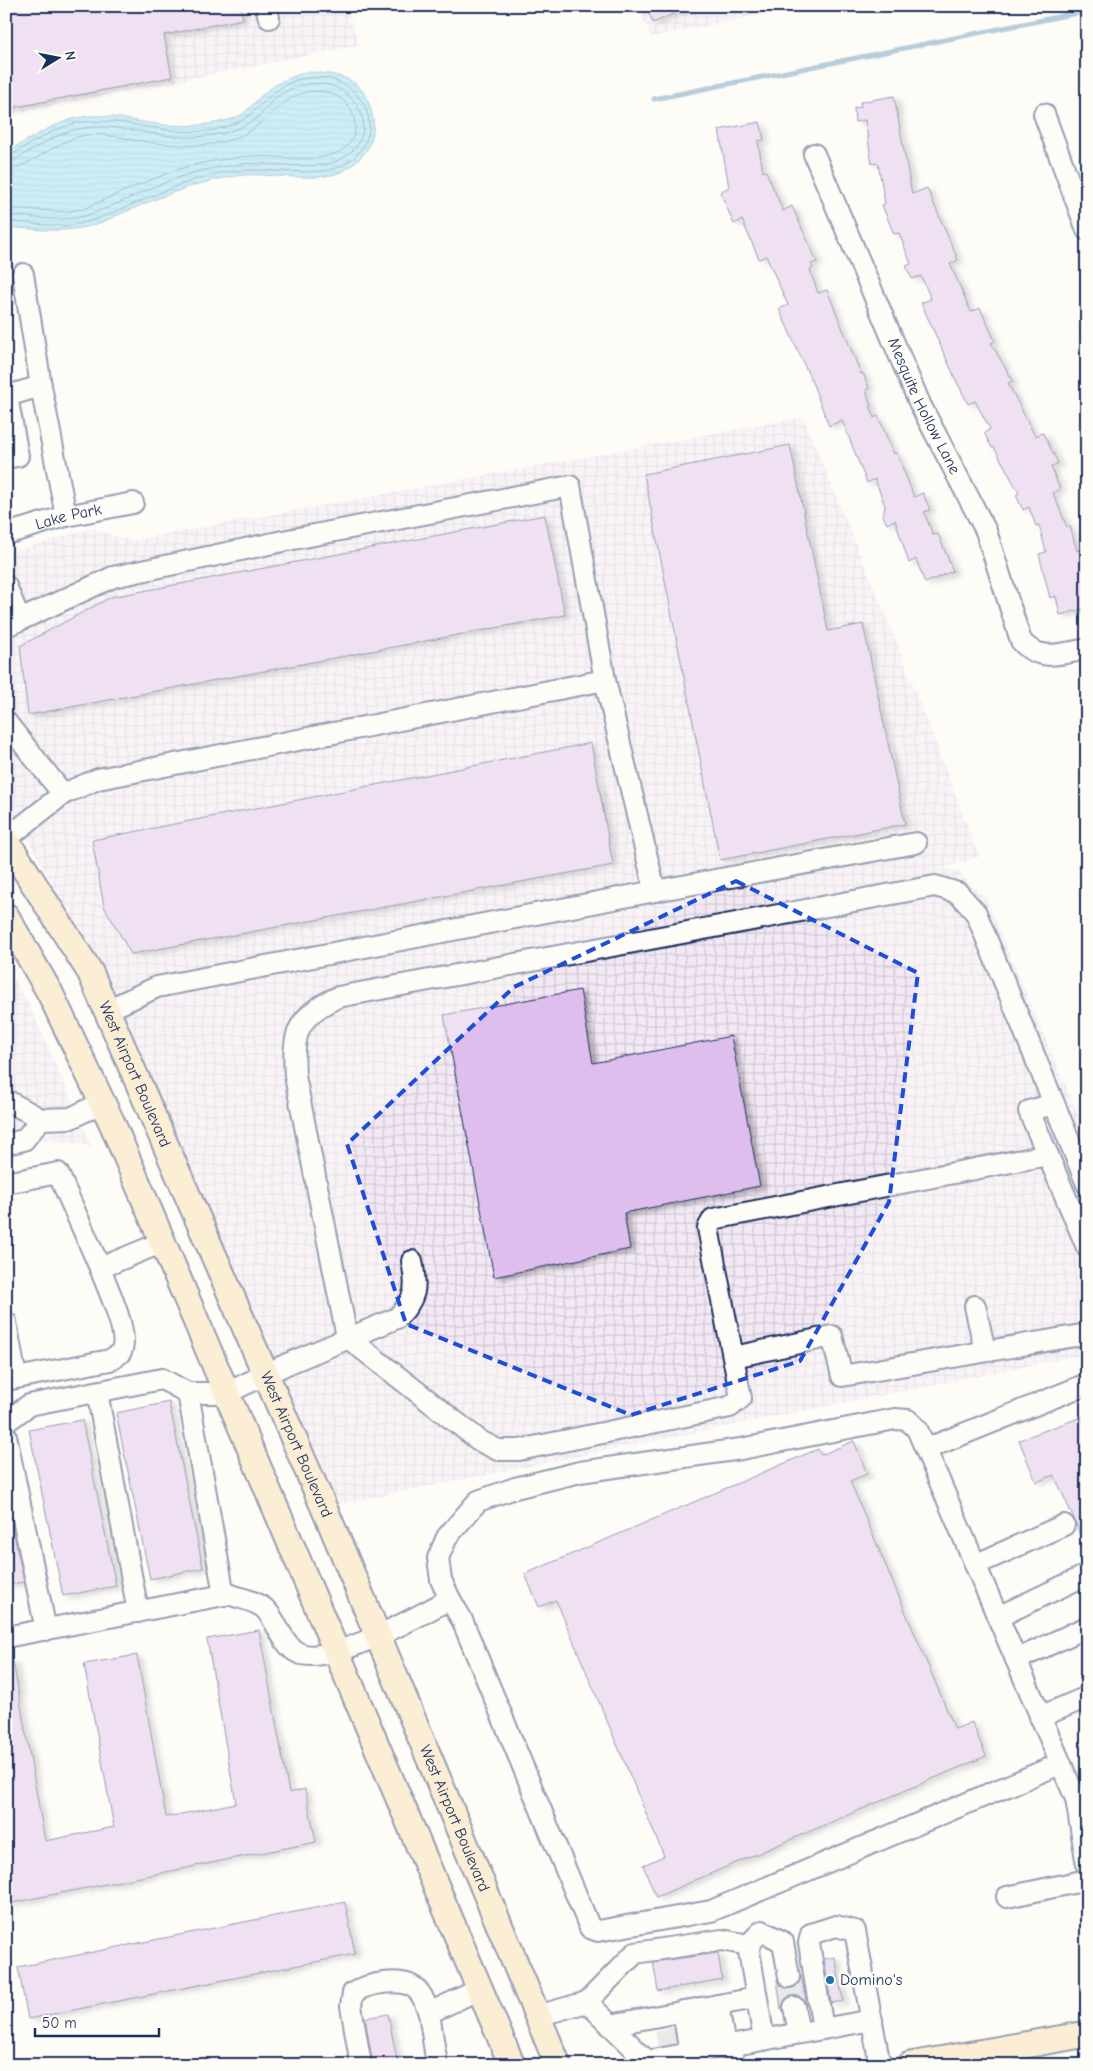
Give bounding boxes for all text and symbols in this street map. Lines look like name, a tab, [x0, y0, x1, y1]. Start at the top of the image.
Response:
north arrow	[32, 32, 82, 82]
text: N	[61, 50, 79, 62]
street label: Mesquite Hollow Lane	[884, 335, 964, 477]
street label: Lake Park	[33, 500, 103, 534]
street label: West Airport Boulevard	[95, 999, 174, 1150]
street label: West Airport Boulevard	[257, 1369, 336, 1520]
street label: West Airport Boulevard	[416, 1742, 493, 1894]
place label: Domino's	[840, 1971, 903, 1989]
marker: Domino's	[824, 1974, 836, 1986]
scale bar	[35, 2006, 159, 2038]
text: 50 m	[42, 2014, 77, 2032]

